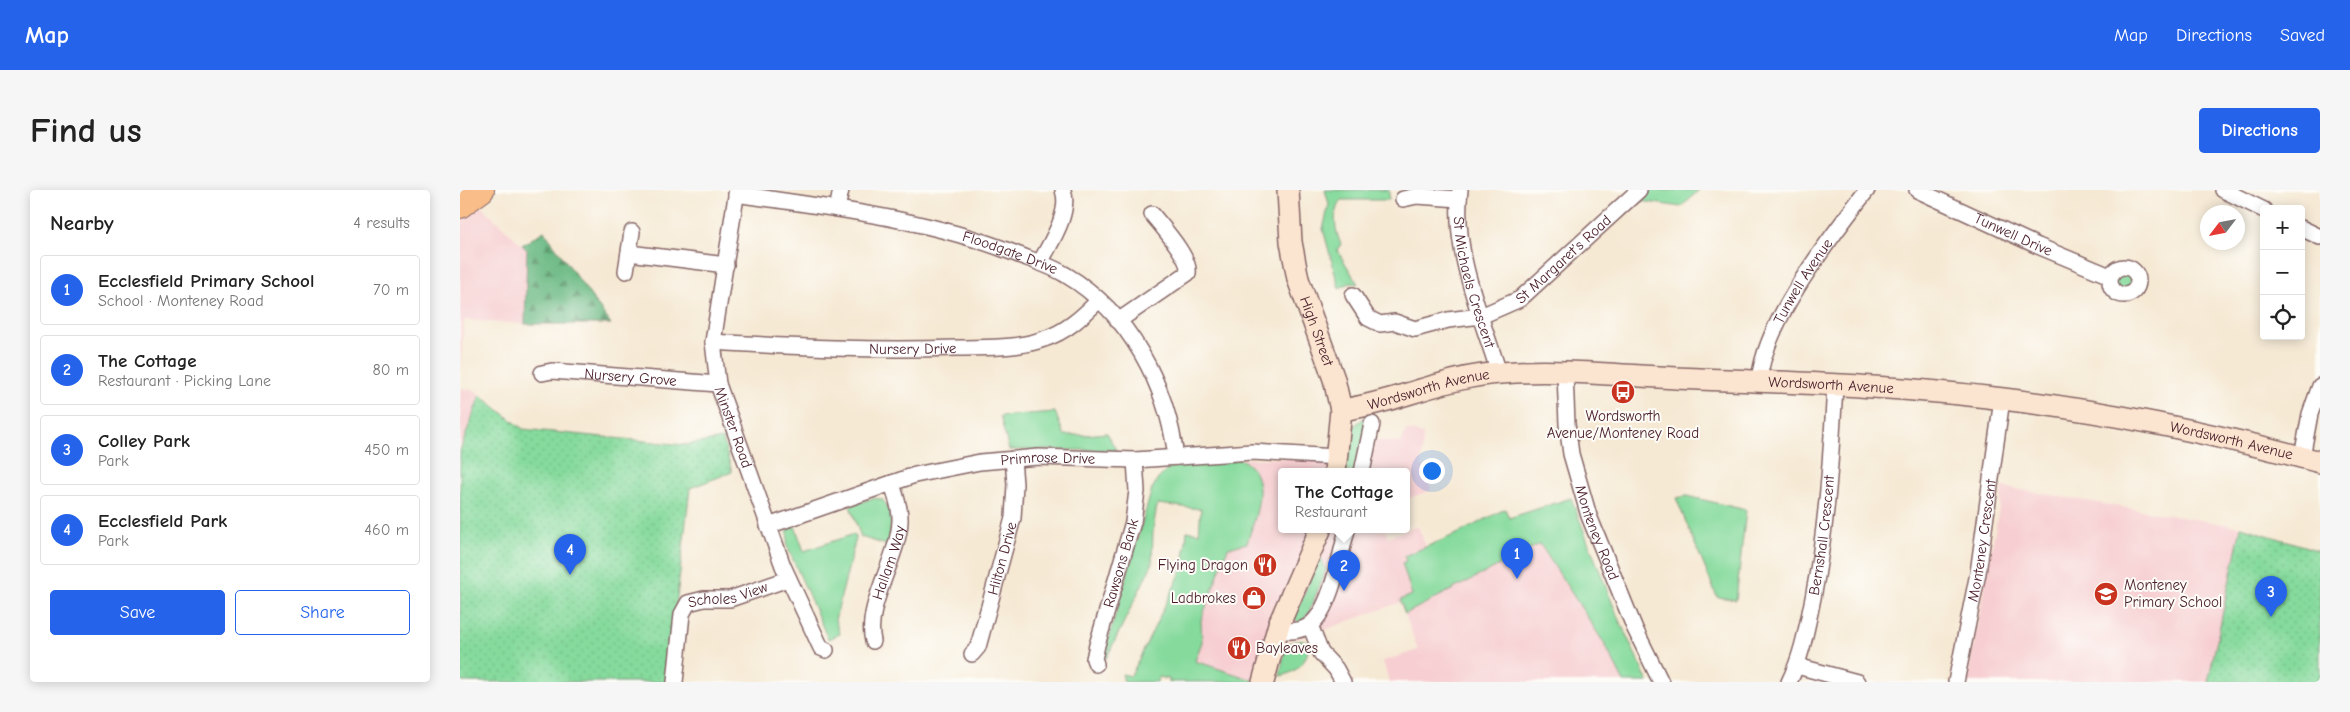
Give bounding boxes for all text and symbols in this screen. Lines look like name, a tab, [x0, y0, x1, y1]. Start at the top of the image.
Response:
text: Map	[25, 21, 69, 49]
text: Map	[2114, 25, 2148, 46]
text: Directions	[2176, 25, 2252, 46]
text: Saved	[2280, 25, 2325, 46]
button: Directions	[2199, 108, 2320, 153]
text: Find us	[30, 110, 142, 151]
north arrow	[2200, 205, 2245, 250]
map controls	[2260, 205, 2305, 340]
button: +	[2260, 205, 2305, 250]
street label: Tunwell Drive	[1971, 209, 2055, 260]
text: Nearby	[50, 211, 114, 235]
street label: St Margaret's Road	[1512, 211, 1615, 308]
text: 4 results	[353, 214, 410, 232]
street label: St Michaels Crescent	[1450, 216, 1499, 351]
street label: Floodgate Drive	[960, 227, 1061, 278]
street label: Tunwell Avenue	[1769, 235, 1837, 327]
button: −	[2260, 250, 2305, 295]
text: Ecclesfield Primary School	[98, 270, 314, 292]
text: 1	[64, 281, 70, 299]
text: 70 m	[373, 281, 409, 299]
text: School · Monteney Road	[98, 292, 264, 310]
street label: High Street	[1296, 294, 1338, 369]
button: locate	[2260, 295, 2305, 340]
street label: Nursery Drive	[869, 339, 957, 358]
text: The Cottage	[98, 350, 197, 372]
text: 2	[63, 361, 71, 379]
text: 80 m	[372, 361, 409, 379]
street label: Nursery Grove	[584, 365, 678, 390]
street label: Wordsworth Avenue	[1365, 365, 1491, 414]
text: Restaurant · Picking Lane	[98, 372, 271, 390]
street label: Wordsworth Avenue	[1768, 373, 1895, 397]
bus stop icon: Wordsworth Avenue/Monteney Road	[1610, 379, 1636, 405]
street label: Minster Road	[711, 384, 756, 470]
place label: Wordsworth Avenue/Monteney Road	[1547, 407, 1699, 442]
street label: Wordsworth Avenue	[2169, 418, 2296, 464]
text: Colley Park	[98, 430, 190, 452]
text: 3	[63, 441, 71, 459]
text: 450 m	[364, 441, 409, 459]
street label: Primrose Drive	[1000, 448, 1096, 469]
text: Park	[98, 452, 129, 470]
your location	[1419, 458, 1445, 484]
popup	[1278, 468, 1410, 533]
street label: Bernshall Crescent	[1805, 474, 1838, 597]
street label: Monteney Crescent	[1963, 477, 2000, 603]
text: The Cottage	[1295, 481, 1393, 503]
street label: Monteney Road	[1571, 483, 1623, 583]
text: Restaurant	[1295, 503, 1367, 521]
text: Ecclesfield Park	[98, 510, 227, 532]
street label: Rawsons Bank	[1099, 516, 1143, 610]
street label: Hilton Drive	[984, 519, 1021, 597]
text: 4	[63, 521, 71, 539]
text: 460 m	[364, 521, 409, 539]
street label: Hallam Way	[868, 524, 909, 602]
text: Park	[98, 532, 129, 550]
pin: 4	[554, 534, 586, 575]
pin: 1	[1501, 538, 1533, 579]
pin: 2	[1328, 550, 1360, 591]
restaurant icon: Flying Dragon	[1252, 552, 1278, 578]
place label: Flying Dragon	[1158, 556, 1248, 574]
place label: Monteney Primary School	[2124, 576, 2222, 611]
pin: 3	[2255, 576, 2287, 617]
street label: Scholes View	[686, 578, 770, 612]
school or university icon: Monteney Primary School	[2093, 581, 2119, 607]
shop icon: Ladbrokes	[1241, 585, 1267, 611]
place label: Ladbrokes	[1171, 589, 1236, 607]
button: Save	[50, 590, 225, 635]
button: Share	[235, 590, 410, 635]
restaurant icon: Bayleaves	[1226, 635, 1252, 661]
place label: Bayleaves	[1256, 639, 1318, 657]

